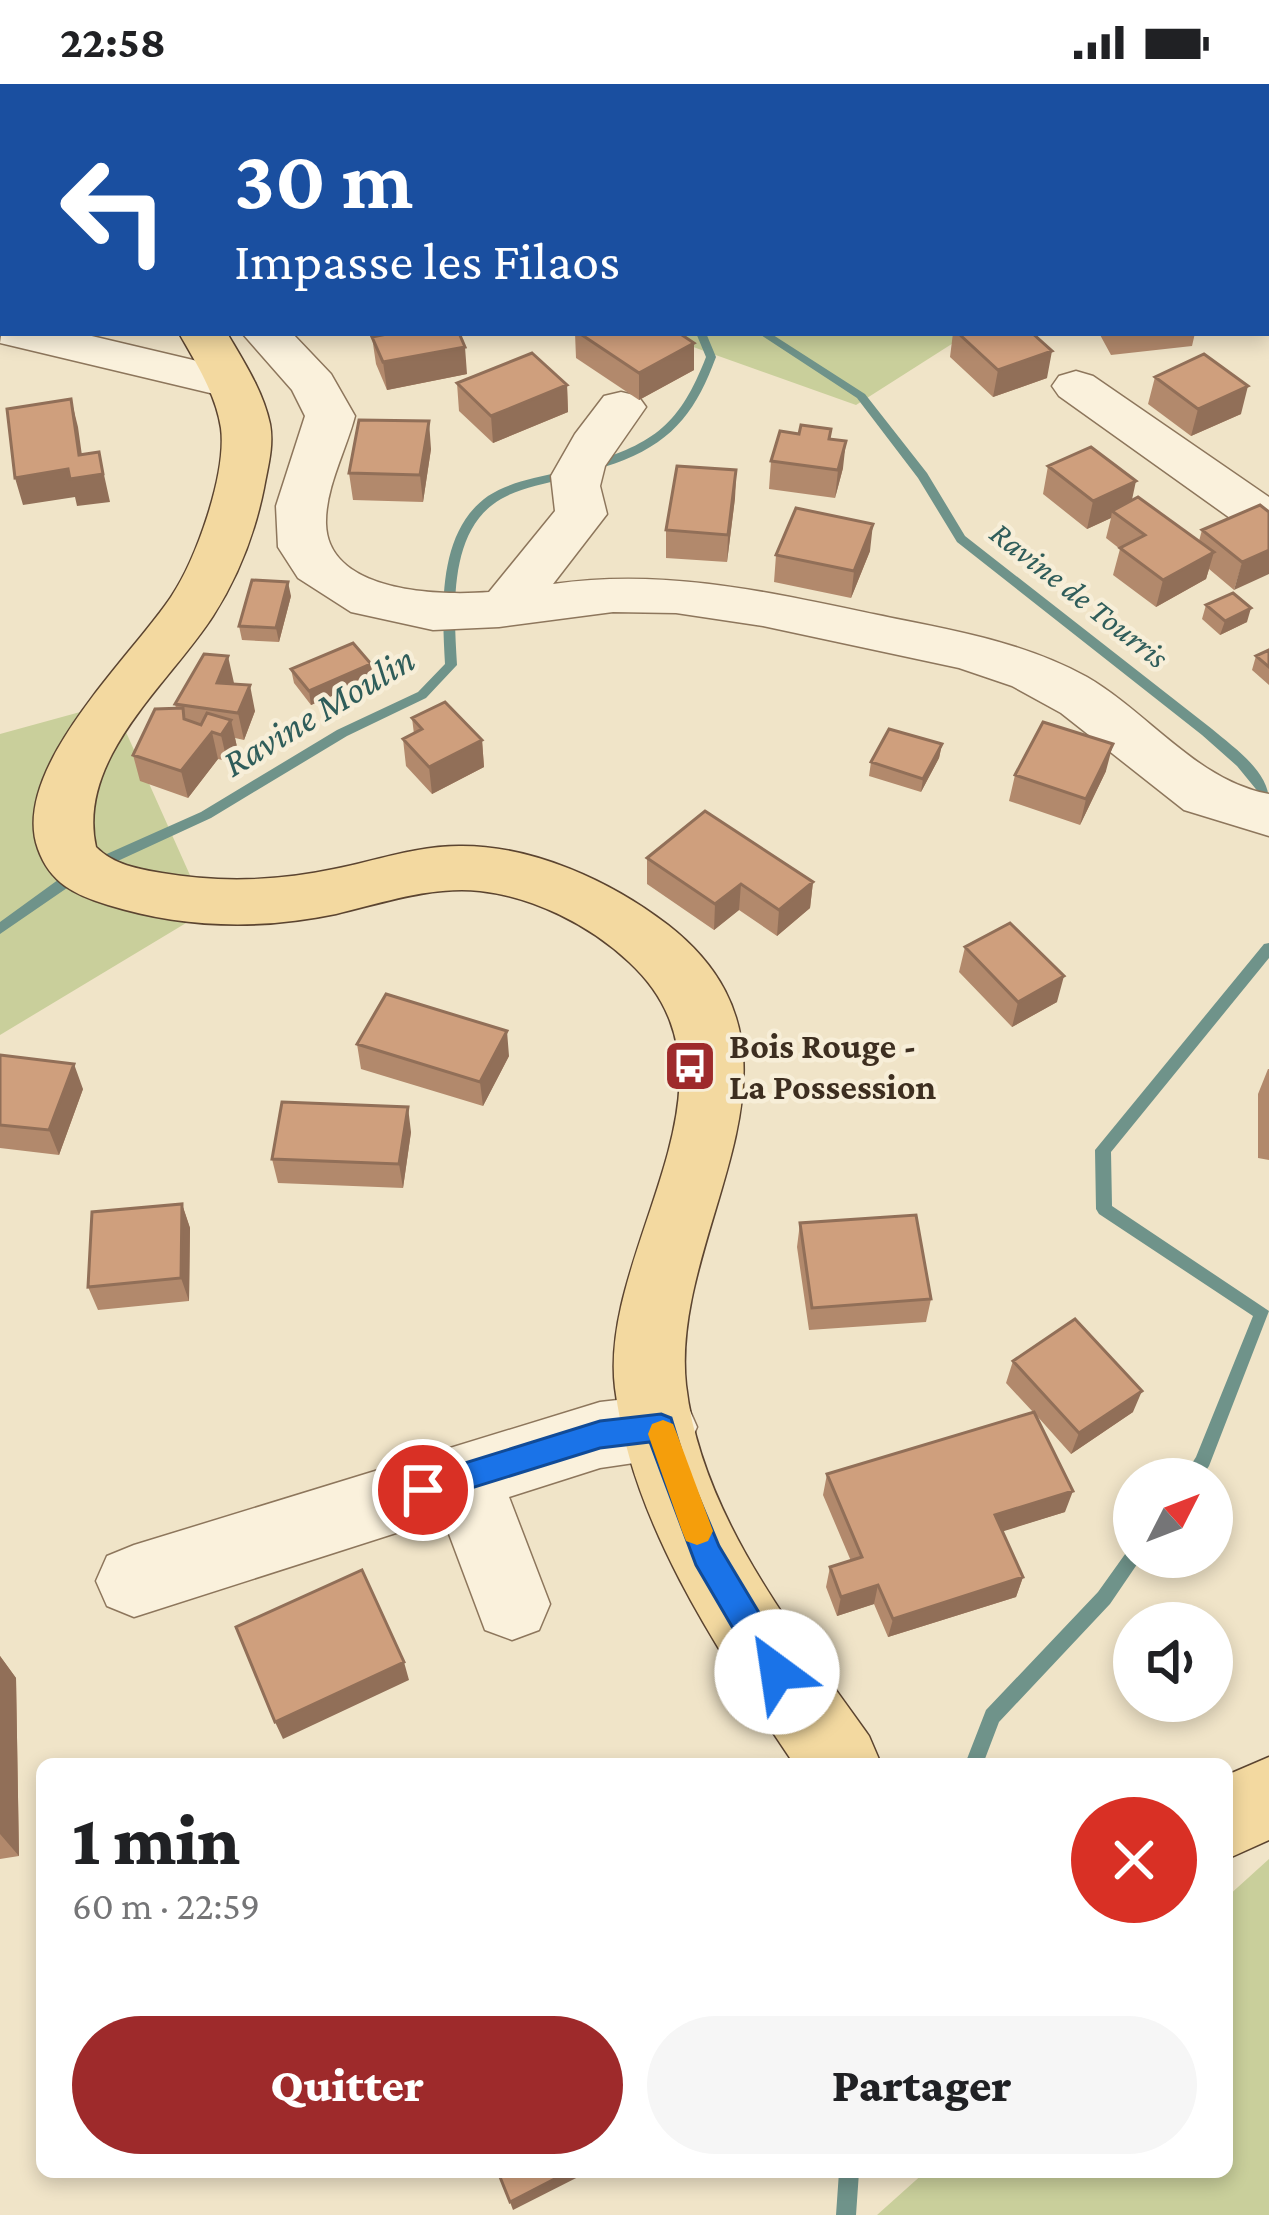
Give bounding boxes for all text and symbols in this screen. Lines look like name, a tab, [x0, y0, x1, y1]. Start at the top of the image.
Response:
text: 22:58	[60, 17, 166, 67]
icon: left	[36, 132, 192, 288]
text: 30 m	[234, 133, 413, 226]
text: Impasse les Filaos	[234, 231, 620, 291]
water label: Ravine de Tourris	[984, 514, 1176, 676]
water label: Ravine Moulin	[214, 636, 422, 785]
place label: Bois Rouge - La Possession	[729, 1026, 936, 1107]
bus stop icon: Bois Rouge - La Possession	[662, 1038, 718, 1094]
pin	[372, 1439, 474, 1541]
icon: arrive	[390, 1457, 456, 1523]
north arrow	[1113, 1458, 1233, 1578]
map controls	[1113, 1458, 1233, 1722]
button: sound	[1113, 1602, 1233, 1722]
position arrow	[714, 1609, 840, 1735]
button: close	[1071, 1797, 1197, 1923]
text: 1 min	[72, 1799, 240, 1879]
text: 60 m · 22:59	[72, 1884, 260, 1927]
button: Quitter	[72, 2016, 623, 2154]
button: Partager	[647, 2016, 1197, 2154]

